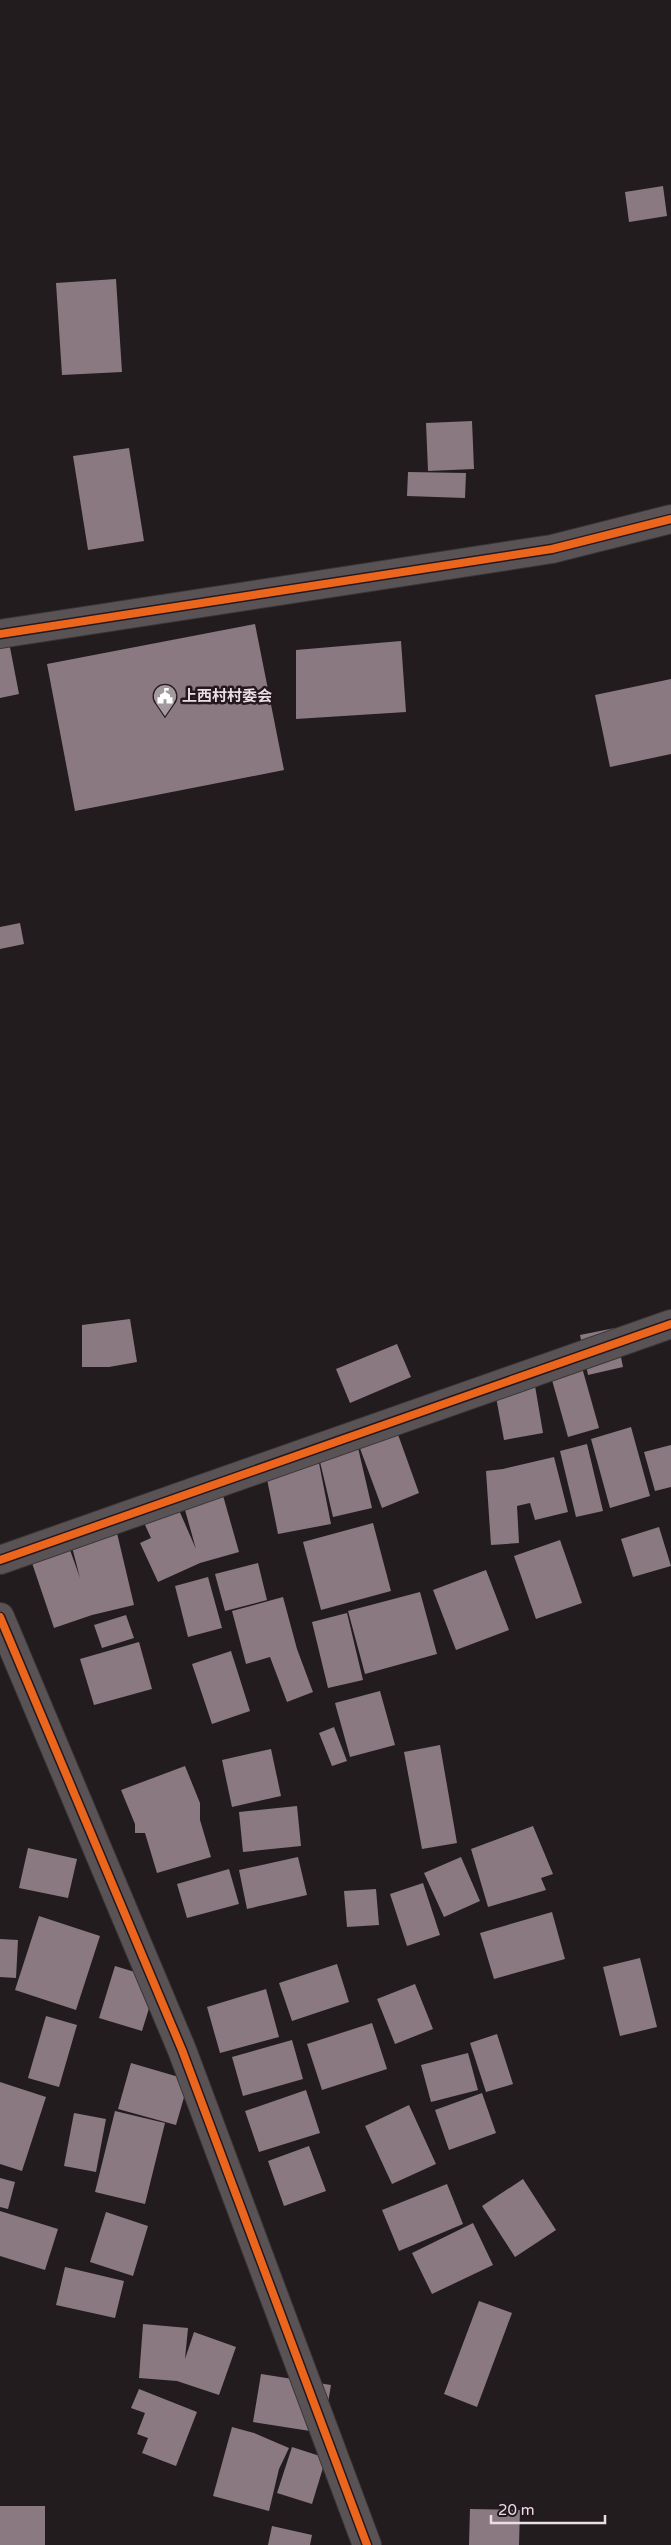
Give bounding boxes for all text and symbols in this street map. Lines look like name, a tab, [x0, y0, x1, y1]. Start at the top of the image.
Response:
public building icon: 上西村村委会	[152, 683, 178, 717]
place label: 上西村村委会	[182, 687, 272, 705]
scale bar	[491, 2492, 605, 2524]
text: 20 m	[498, 2501, 535, 2519]

